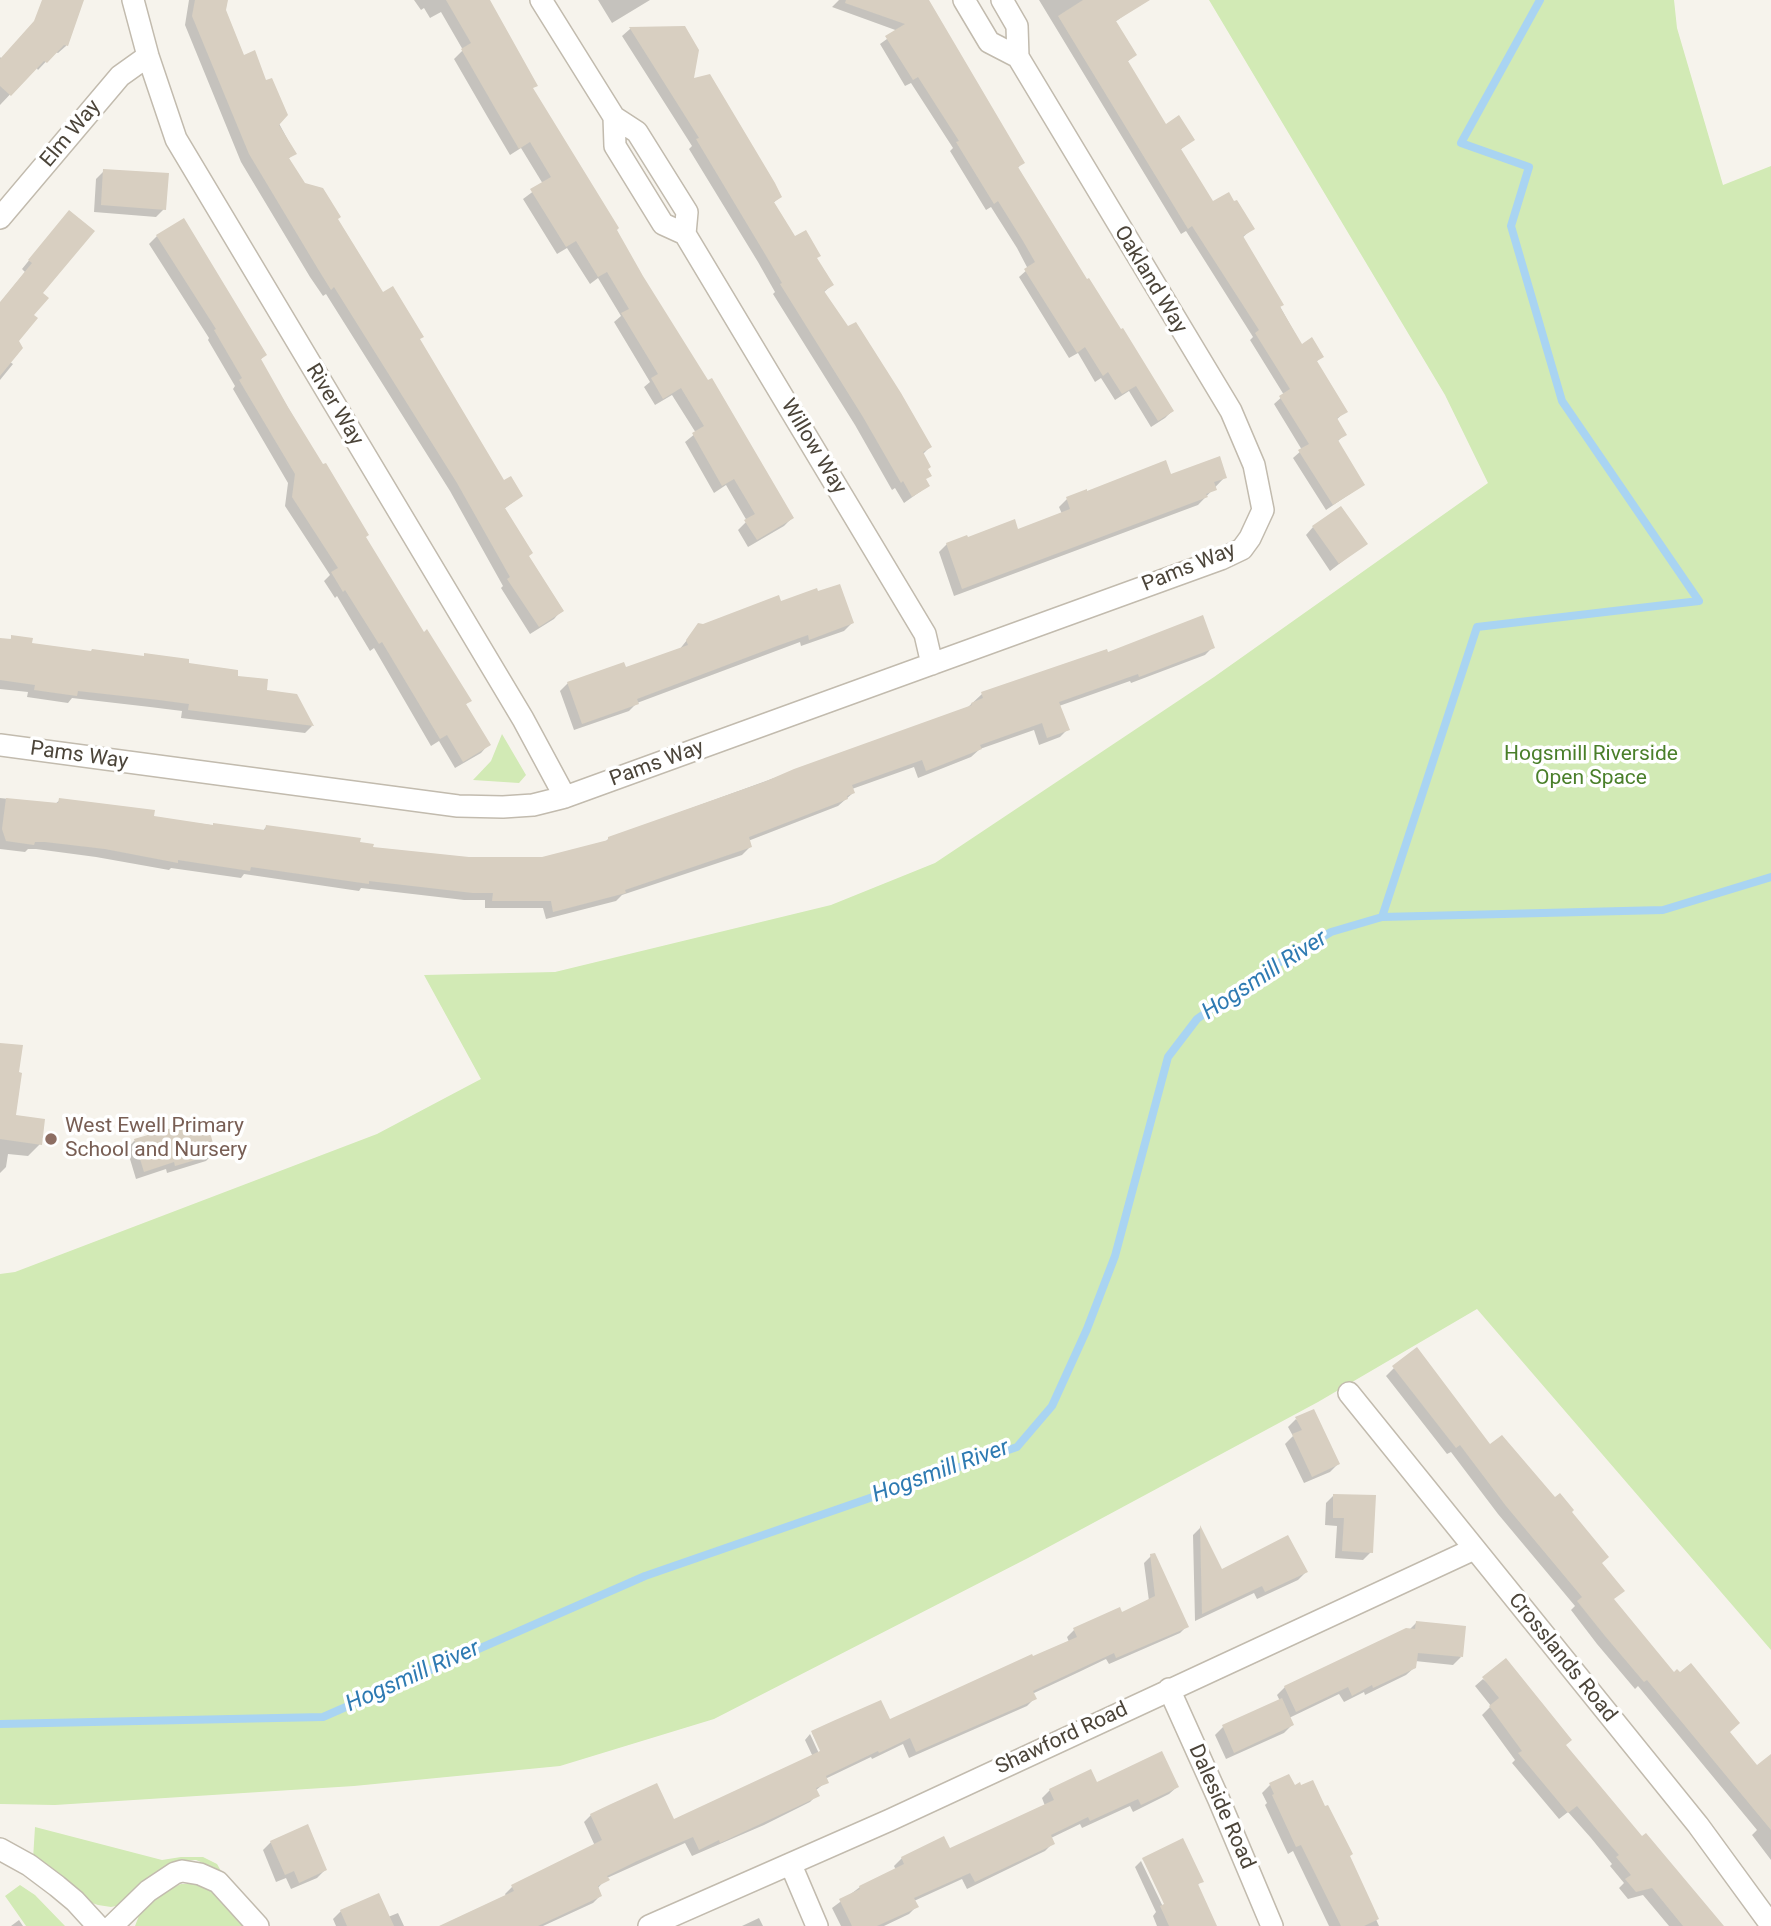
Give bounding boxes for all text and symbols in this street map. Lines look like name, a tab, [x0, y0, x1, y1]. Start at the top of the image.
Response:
street label: Elm Way	[36, 95, 106, 173]
street label: Oakland Way	[1108, 222, 1192, 338]
street label: River Way	[300, 359, 368, 451]
street label: Willow Way	[775, 395, 851, 499]
street label: Pams Way	[1139, 538, 1239, 598]
street label: Pams Way	[606, 735, 708, 793]
street label: Pams Way	[28, 737, 130, 775]
park label: Hogsmill Riverside Open Space	[1504, 742, 1678, 792]
water label: Hogsmill River	[1197, 925, 1333, 1027]
place label: West Ewell Primary School and Nursery	[65, 1114, 247, 1164]
marker: West Ewell Primary School and Nursery	[43, 1131, 59, 1147]
water label: Hogsmill River	[869, 1435, 1013, 1509]
street label: Crosslands Road	[1502, 1589, 1622, 1727]
water label: Hogsmill River	[342, 1635, 484, 1719]
street label: Shawford Road	[992, 1697, 1132, 1781]
street label: Daleside Road	[1182, 1741, 1260, 1873]

